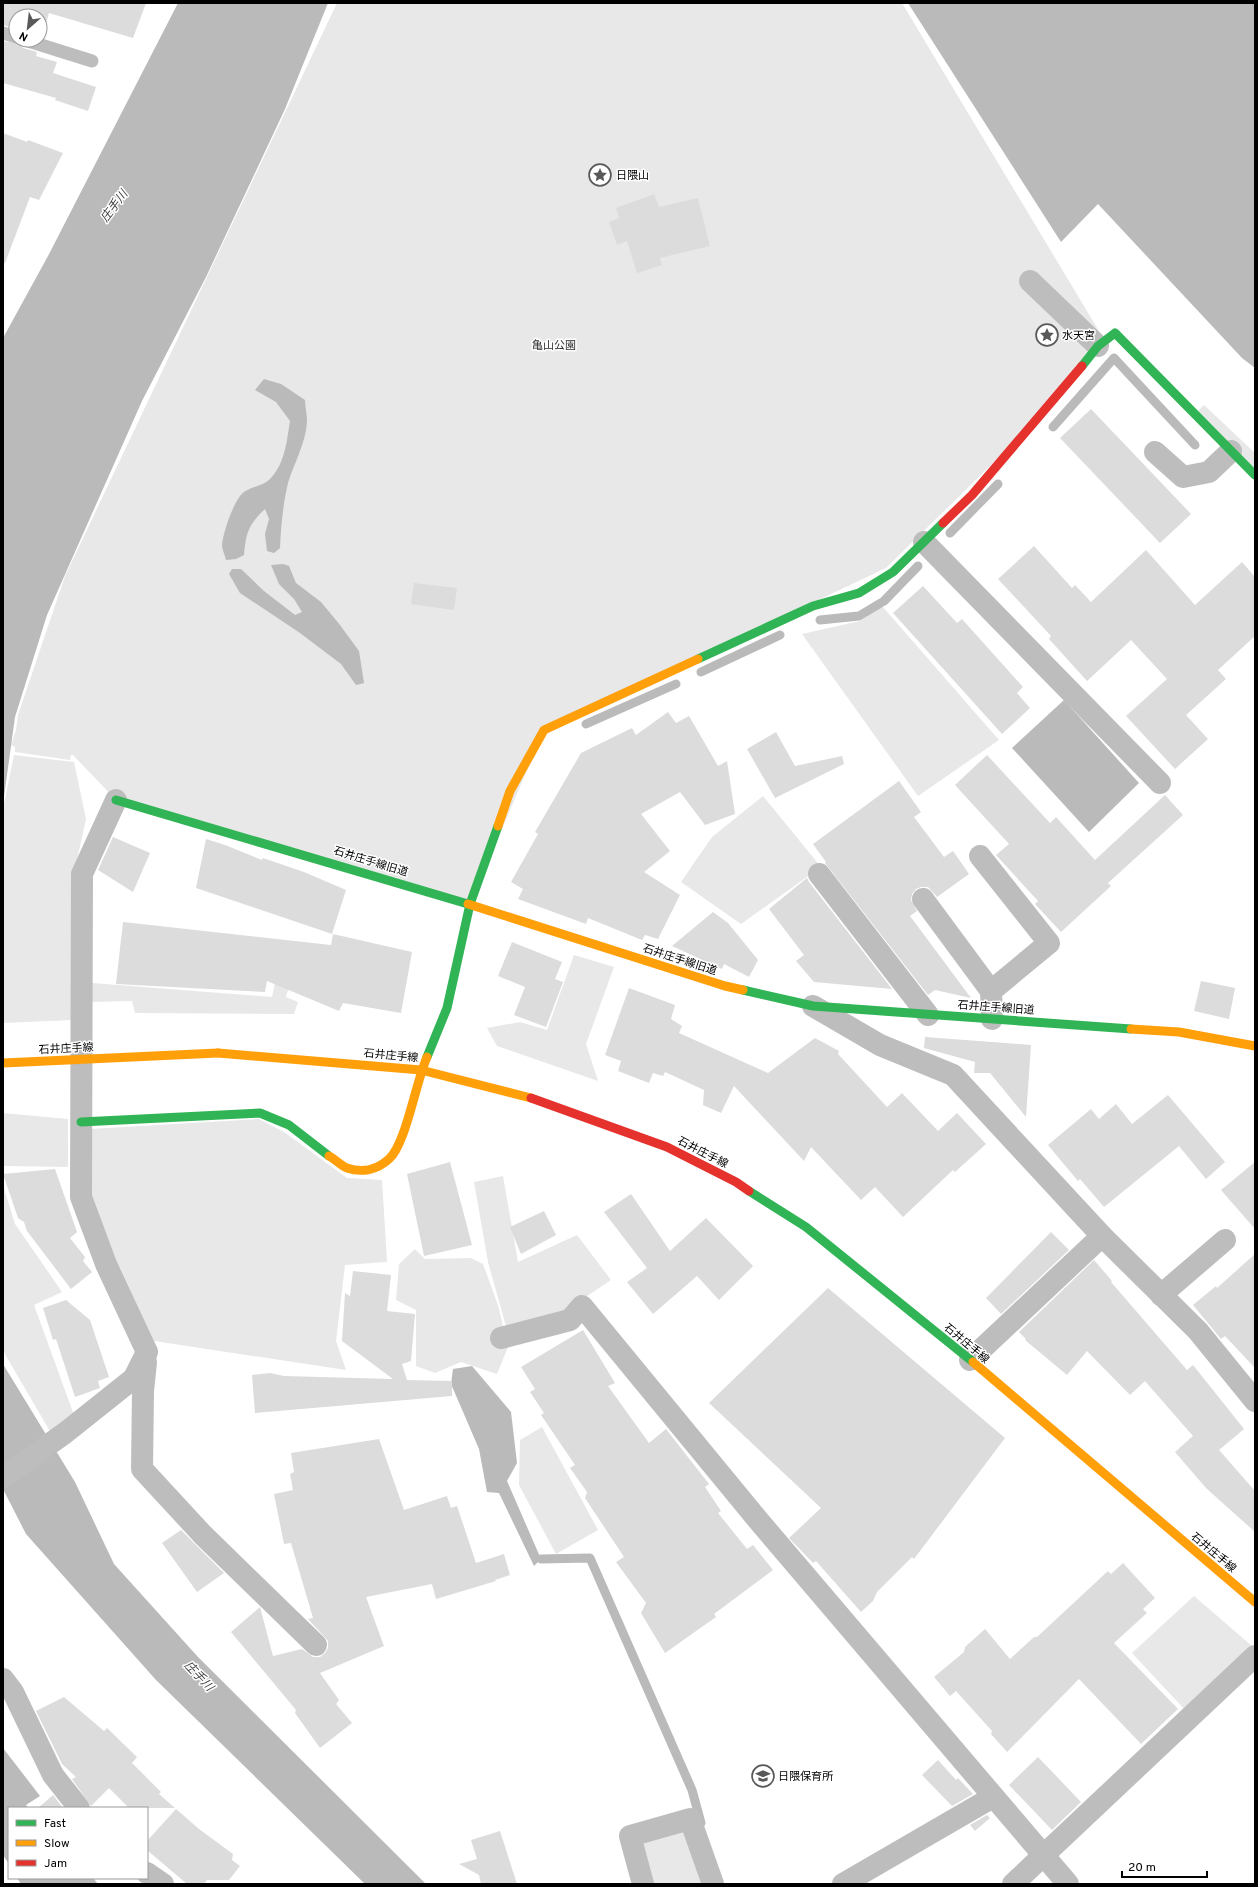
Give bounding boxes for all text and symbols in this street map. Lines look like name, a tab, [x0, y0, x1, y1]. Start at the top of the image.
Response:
north arrow	[8, 8, 48, 48]
text: N	[17, 28, 31, 44]
place icon: 日隈山	[587, 162, 613, 188]
place label: 日隈山	[616, 169, 649, 183]
water label: 庄手川	[98, 186, 133, 226]
place icon: 水天宮	[1034, 322, 1060, 348]
place label: 水天宮	[1062, 329, 1095, 343]
park label: 亀山公園	[532, 339, 576, 353]
street label: 石井庄手線旧道	[332, 844, 410, 880]
street label: 石井庄手線旧道	[641, 941, 718, 979]
street label: 石井庄手線旧道	[957, 998, 1035, 1018]
street label: 石井庄手線	[38, 1041, 94, 1057]
street label: 石井庄手線	[363, 1047, 419, 1065]
street label: 石井庄手線	[675, 1134, 730, 1172]
street label: 石井庄手線	[941, 1321, 992, 1367]
street label: 石井庄手線	[1188, 1530, 1239, 1576]
water label: 庄手川	[180, 1658, 218, 1697]
school or university icon: 日隈保育所	[750, 1763, 776, 1789]
place label: 日隈保育所	[778, 1770, 834, 1784]
legend	[8, 1807, 148, 1879]
text: Fast	[44, 1816, 66, 1832]
text: Slow	[44, 1836, 70, 1852]
scale bar	[1122, 1853, 1207, 1879]
text: Jam	[44, 1856, 67, 1872]
text: 20 m	[1128, 1860, 1156, 1876]

